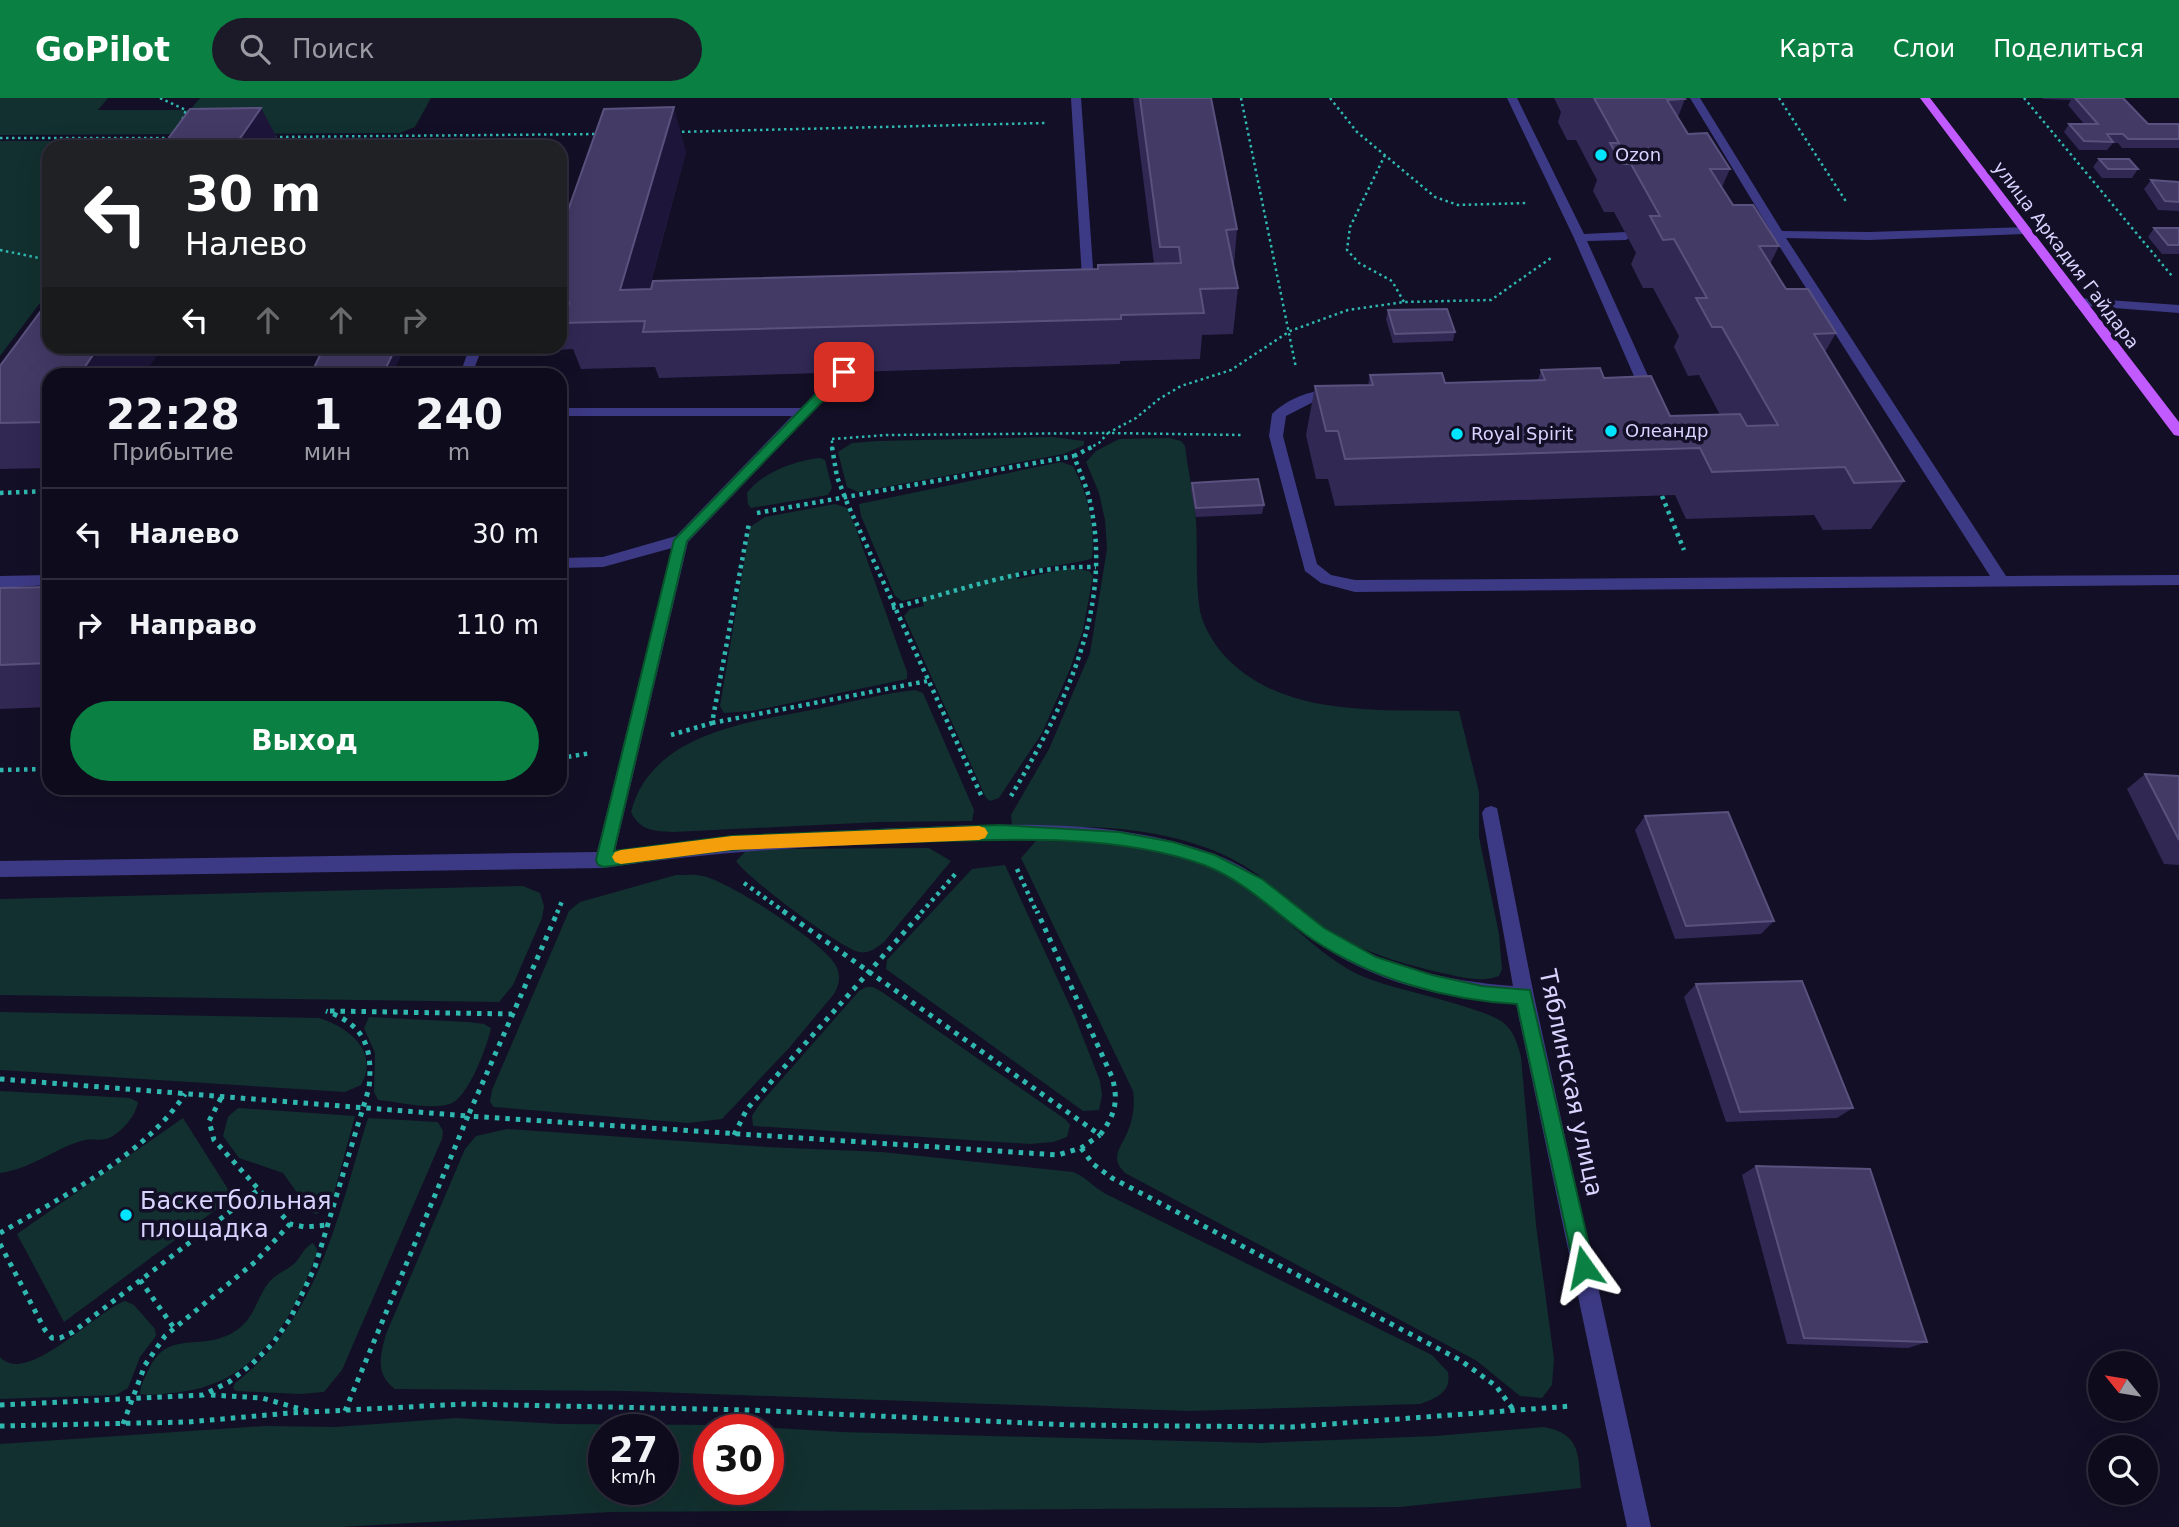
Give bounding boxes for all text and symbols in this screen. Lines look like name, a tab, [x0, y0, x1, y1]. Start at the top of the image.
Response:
search box	[212, 18, 702, 81]
text: GoPilot	[35, 30, 170, 69]
icon: search	[236, 30, 274, 68]
text: Поиск	[292, 34, 374, 64]
text: Карта	[1779, 35, 1855, 63]
text: Слои	[1893, 35, 1955, 63]
text: Поделиться	[1993, 35, 2144, 63]
place label: Ozon	[1615, 144, 1661, 165]
marker: Ozon	[1593, 147, 1609, 163]
street label: улица Аркадия Гайдара	[1989, 157, 2144, 352]
text: 30 m	[185, 166, 321, 223]
icon: left	[70, 168, 161, 259]
text: Налево	[185, 225, 307, 263]
icon: left	[176, 301, 214, 339]
icon: ahead	[249, 301, 287, 339]
icon: ahead	[322, 301, 360, 339]
icon: right	[395, 301, 433, 339]
pin	[814, 342, 874, 402]
icon: arrive	[825, 353, 863, 391]
text: 22:28	[106, 390, 240, 439]
text: 1	[313, 390, 342, 439]
text: 240	[415, 390, 503, 439]
place label: Олеандр	[1625, 420, 1708, 441]
place label: Royal Spirit	[1471, 423, 1573, 444]
marker: Олеандр	[1603, 423, 1619, 439]
marker: Royal Spirit	[1449, 426, 1465, 442]
text: Прибытие	[112, 439, 234, 465]
text: мин	[304, 439, 351, 465]
text: m	[448, 439, 470, 465]
icon: left	[70, 515, 108, 553]
text: Налево	[129, 519, 239, 549]
text: 30 m	[472, 519, 539, 549]
icon: right	[70, 606, 108, 644]
text: Направо	[129, 610, 257, 640]
text: 110 m	[456, 610, 539, 640]
button: Выход	[70, 701, 539, 781]
street label: Тяблинская улица	[1533, 966, 1609, 1199]
place label: Баскетбольная площадка	[140, 1187, 331, 1243]
marker: Баскетбольная площадка	[118, 1207, 134, 1223]
position arrow	[1547, 1230, 1621, 1304]
north arrow	[2088, 1351, 2158, 1421]
map controls	[2088, 1351, 2158, 1505]
speed limit sign: 30	[693, 1414, 784, 1505]
text: 27	[609, 1430, 658, 1470]
button: search	[2088, 1435, 2158, 1505]
text: km/h	[611, 1466, 656, 1487]

